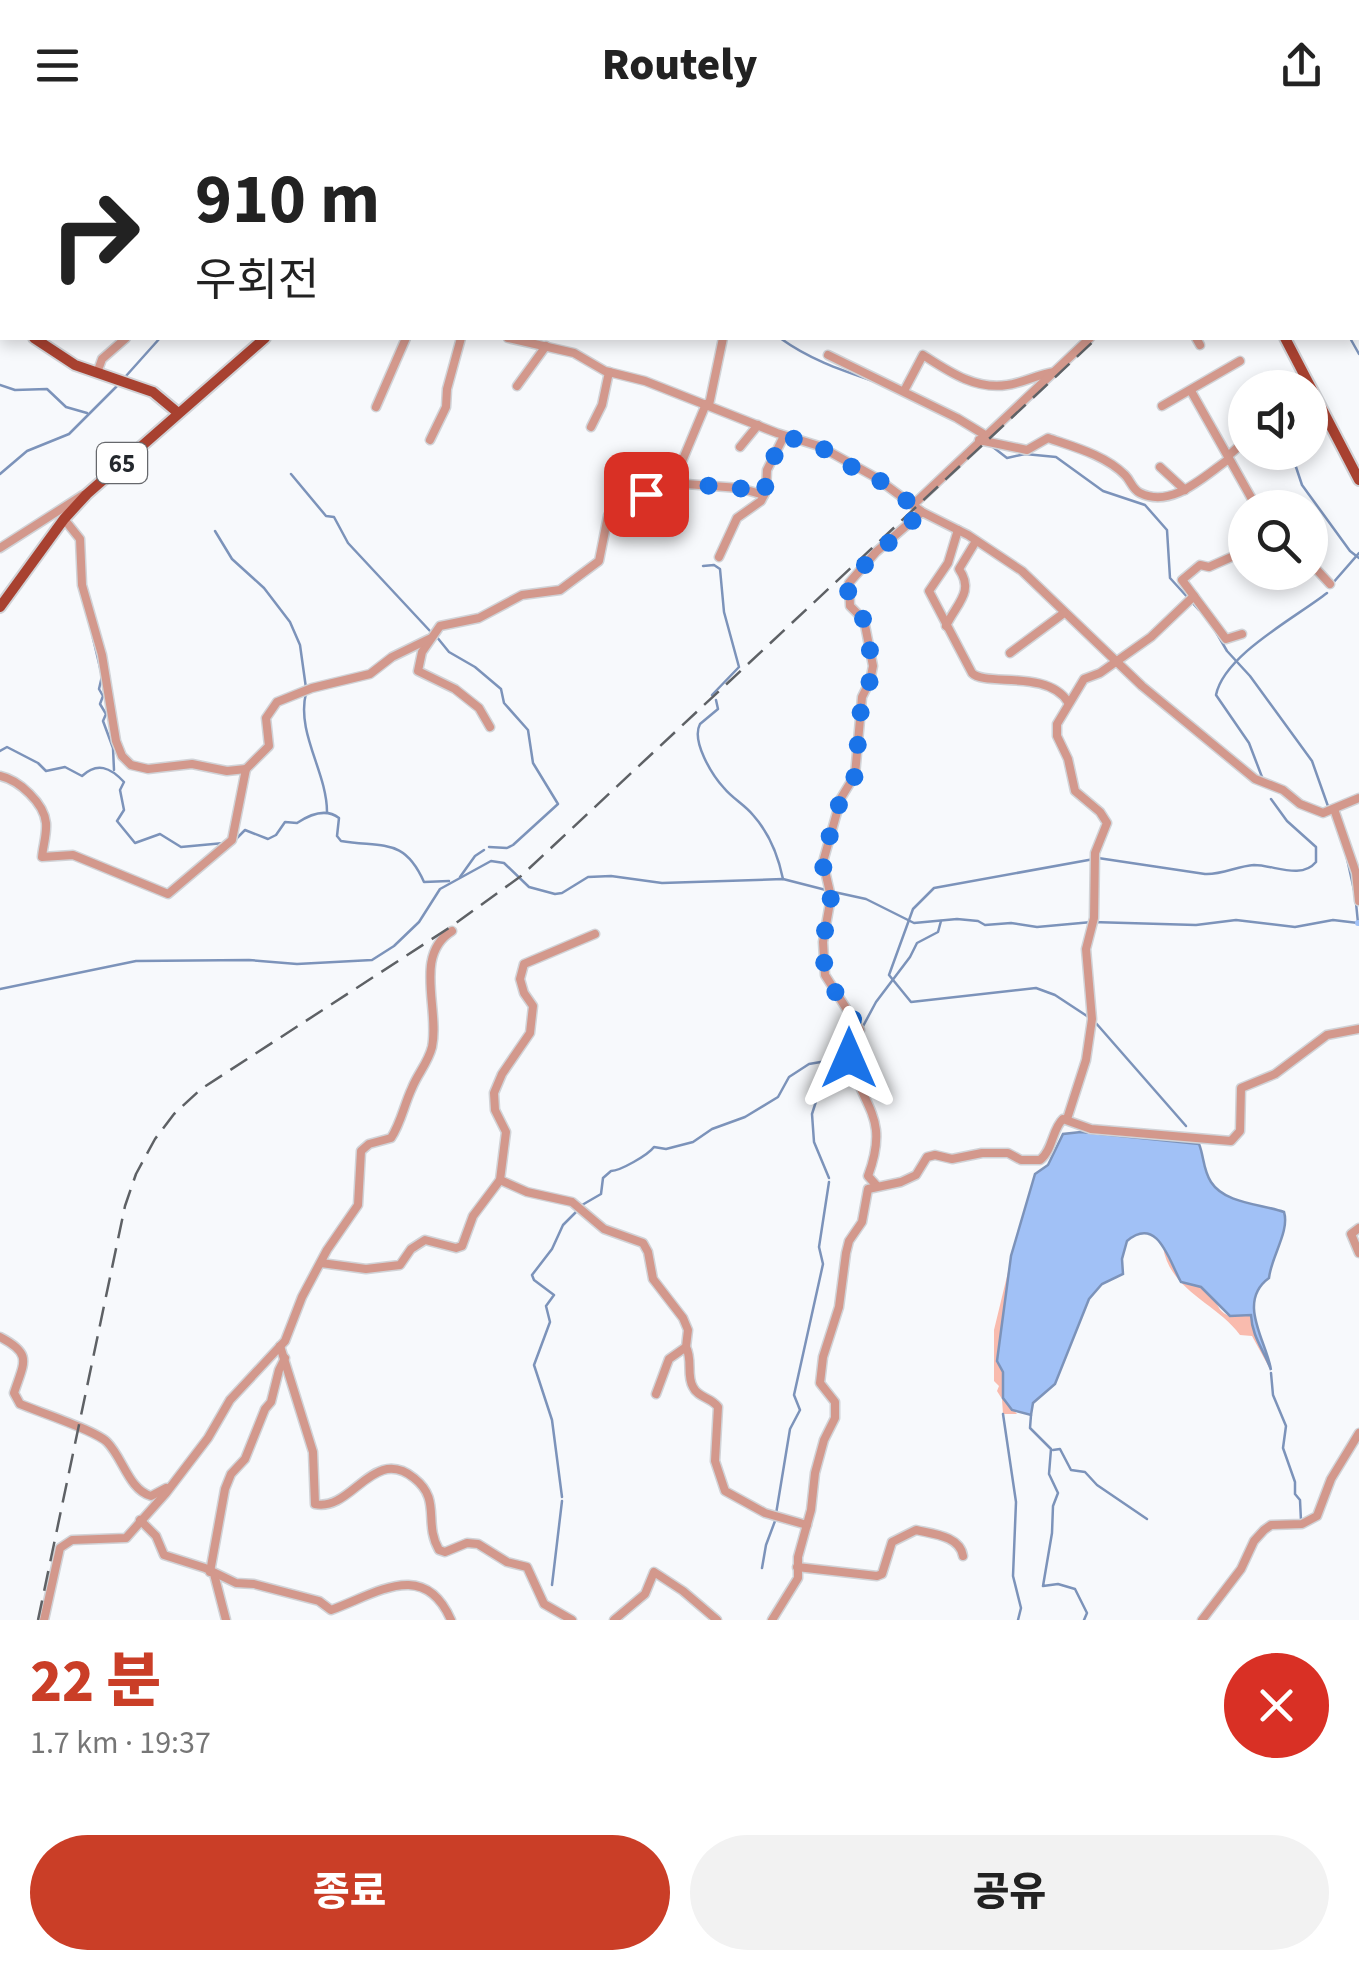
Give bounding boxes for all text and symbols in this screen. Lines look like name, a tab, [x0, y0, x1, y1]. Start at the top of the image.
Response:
text: Routely	[602, 33, 757, 97]
icon: menu	[30, 38, 85, 93]
icon: share	[1274, 38, 1329, 93]
text: 910 m	[195, 150, 380, 250]
icon: right	[30, 170, 160, 300]
text: 우회전	[195, 249, 319, 313]
map controls	[1228, 370, 1328, 590]
button: sound	[1228, 370, 1328, 470]
road number: 65	[97, 443, 147, 483]
pin	[604, 452, 689, 537]
icon: arrive	[619, 467, 674, 522]
button: search	[1228, 490, 1328, 590]
position arrow	[797, 1006, 901, 1110]
text: 22 분	[30, 1640, 161, 1725]
button: close	[1224, 1653, 1329, 1758]
text: 1.7 km · 19:37	[30, 1720, 211, 1766]
button: 종료	[30, 1835, 670, 1950]
button: 공유	[690, 1835, 1329, 1950]

